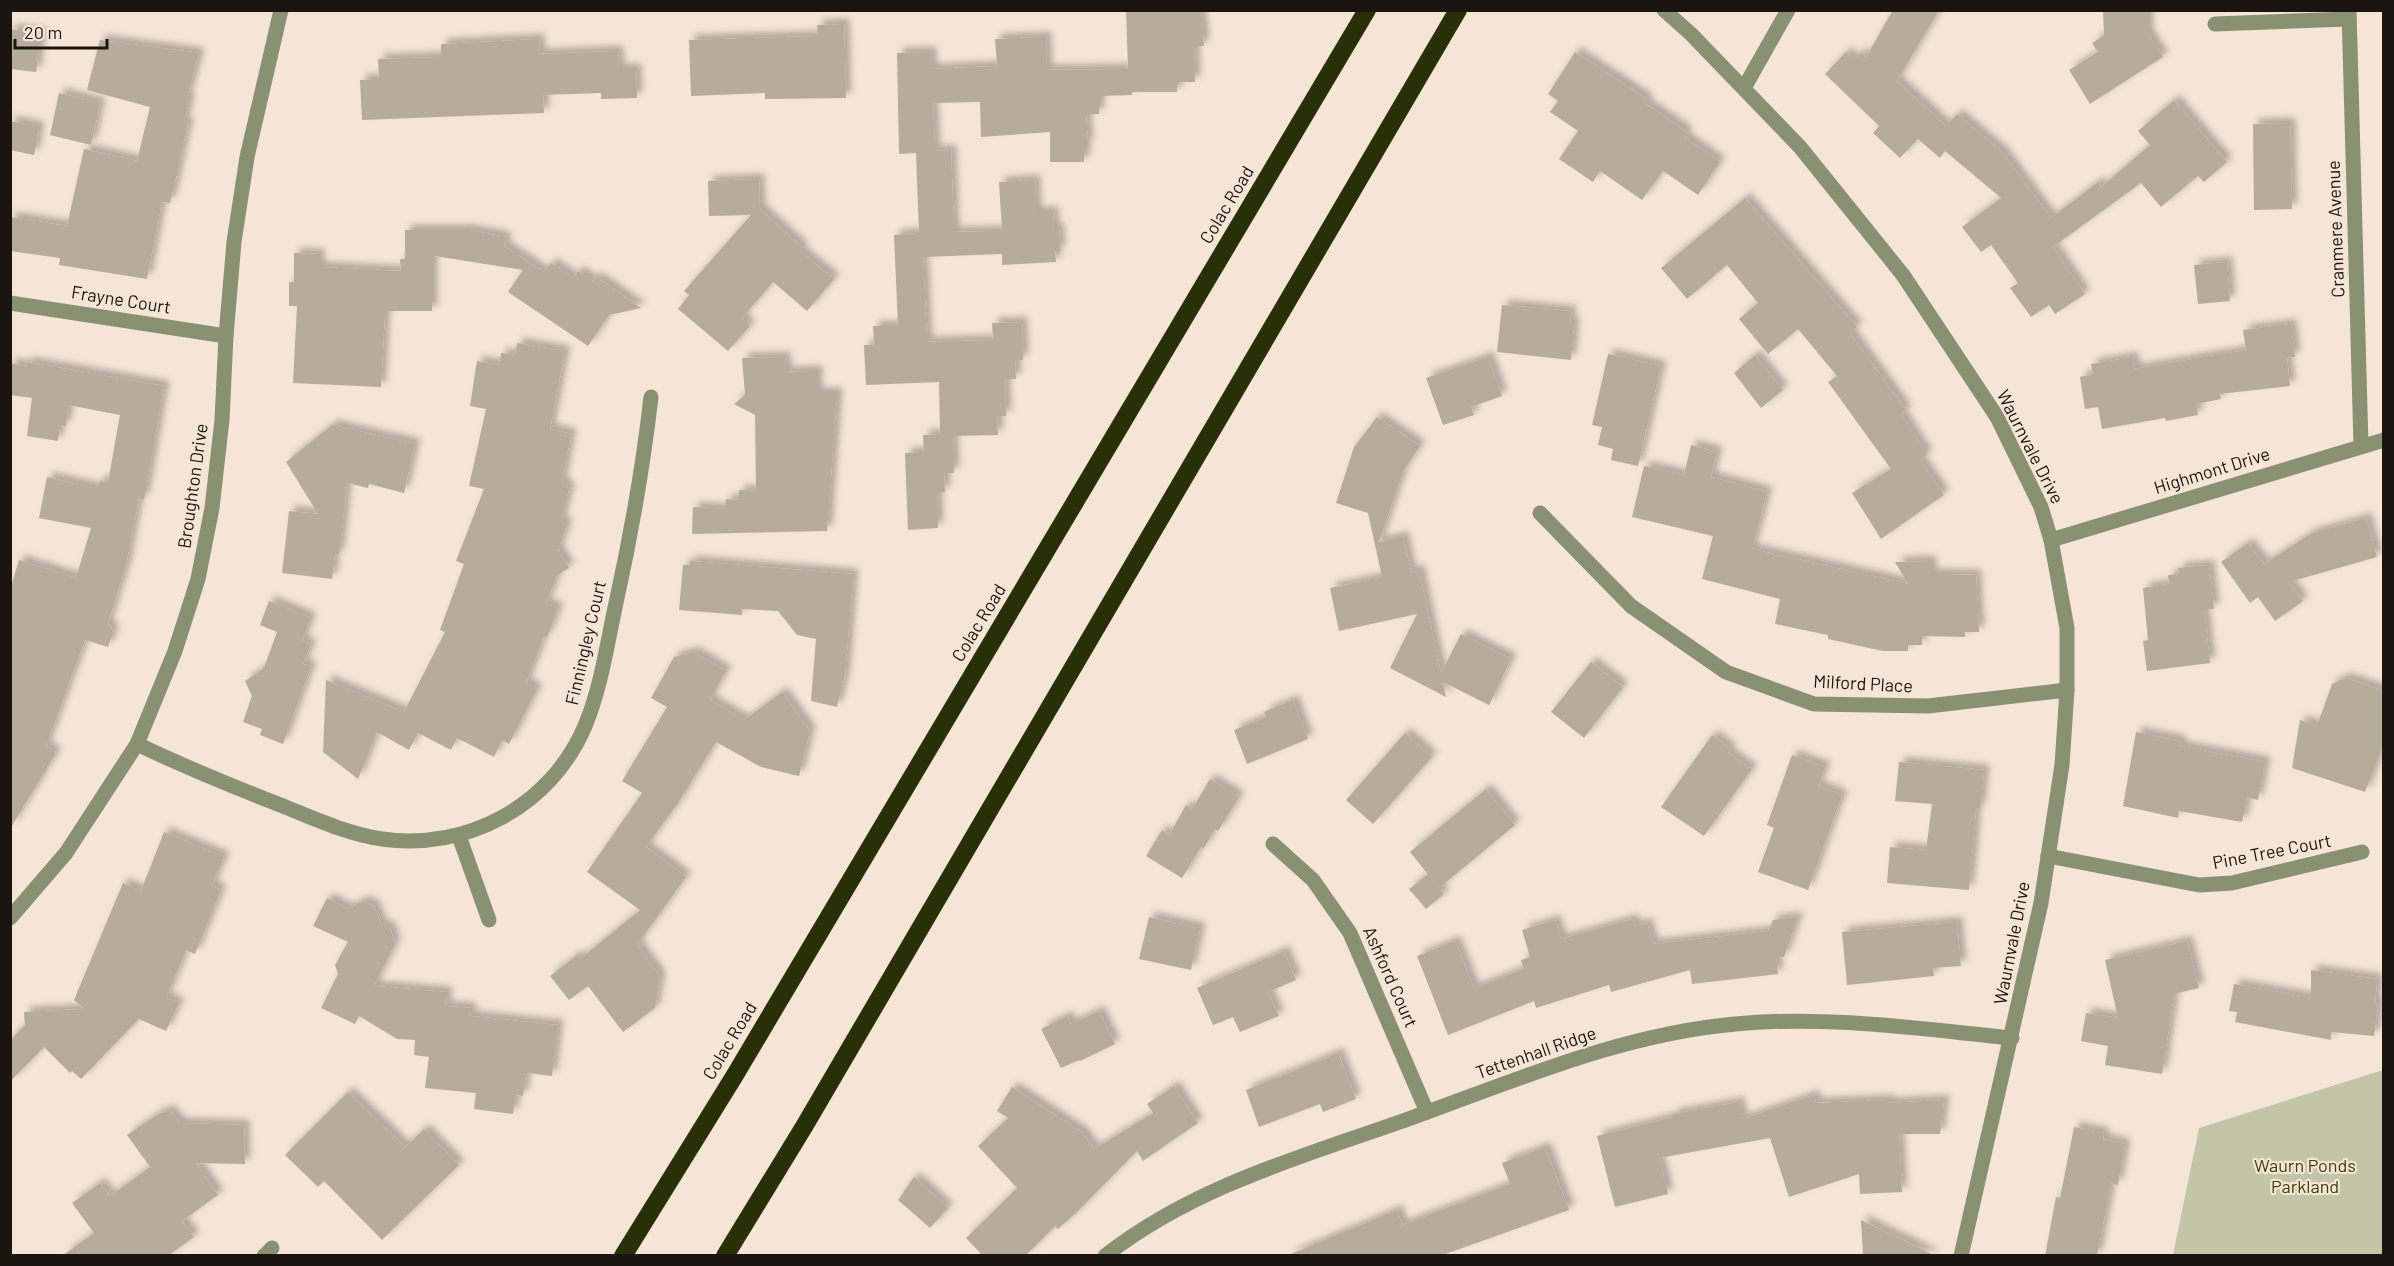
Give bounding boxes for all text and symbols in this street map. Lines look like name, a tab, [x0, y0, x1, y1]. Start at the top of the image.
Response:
scale bar	[15, 12, 106, 50]
text: 20 m	[24, 21, 62, 43]
street label: Cranmere Avenue	[2322, 160, 2348, 298]
street label: Colac Road	[1194, 162, 1258, 247]
street label: Frayne Court	[70, 280, 172, 318]
street label: Waurnvale Drive	[1993, 386, 2069, 507]
street label: Broughton Drive	[172, 422, 212, 550]
street label: Highmont Drive	[2151, 442, 2272, 498]
street label: Finningley Court	[560, 578, 610, 707]
street label: Colac Road	[946, 580, 1010, 665]
street label: Milford Place	[1813, 669, 1913, 697]
street label: Pine Tree Court	[2211, 829, 2333, 873]
street label: Waurnvale Drive	[1988, 879, 2034, 1006]
street label: Ashford Court	[1359, 923, 1423, 1031]
street label: Colac Road	[697, 998, 761, 1083]
street label: Tettenhall Ridge	[1473, 1021, 1599, 1083]
park label: Waurn Ponds Parkland	[2254, 1154, 2356, 1197]

